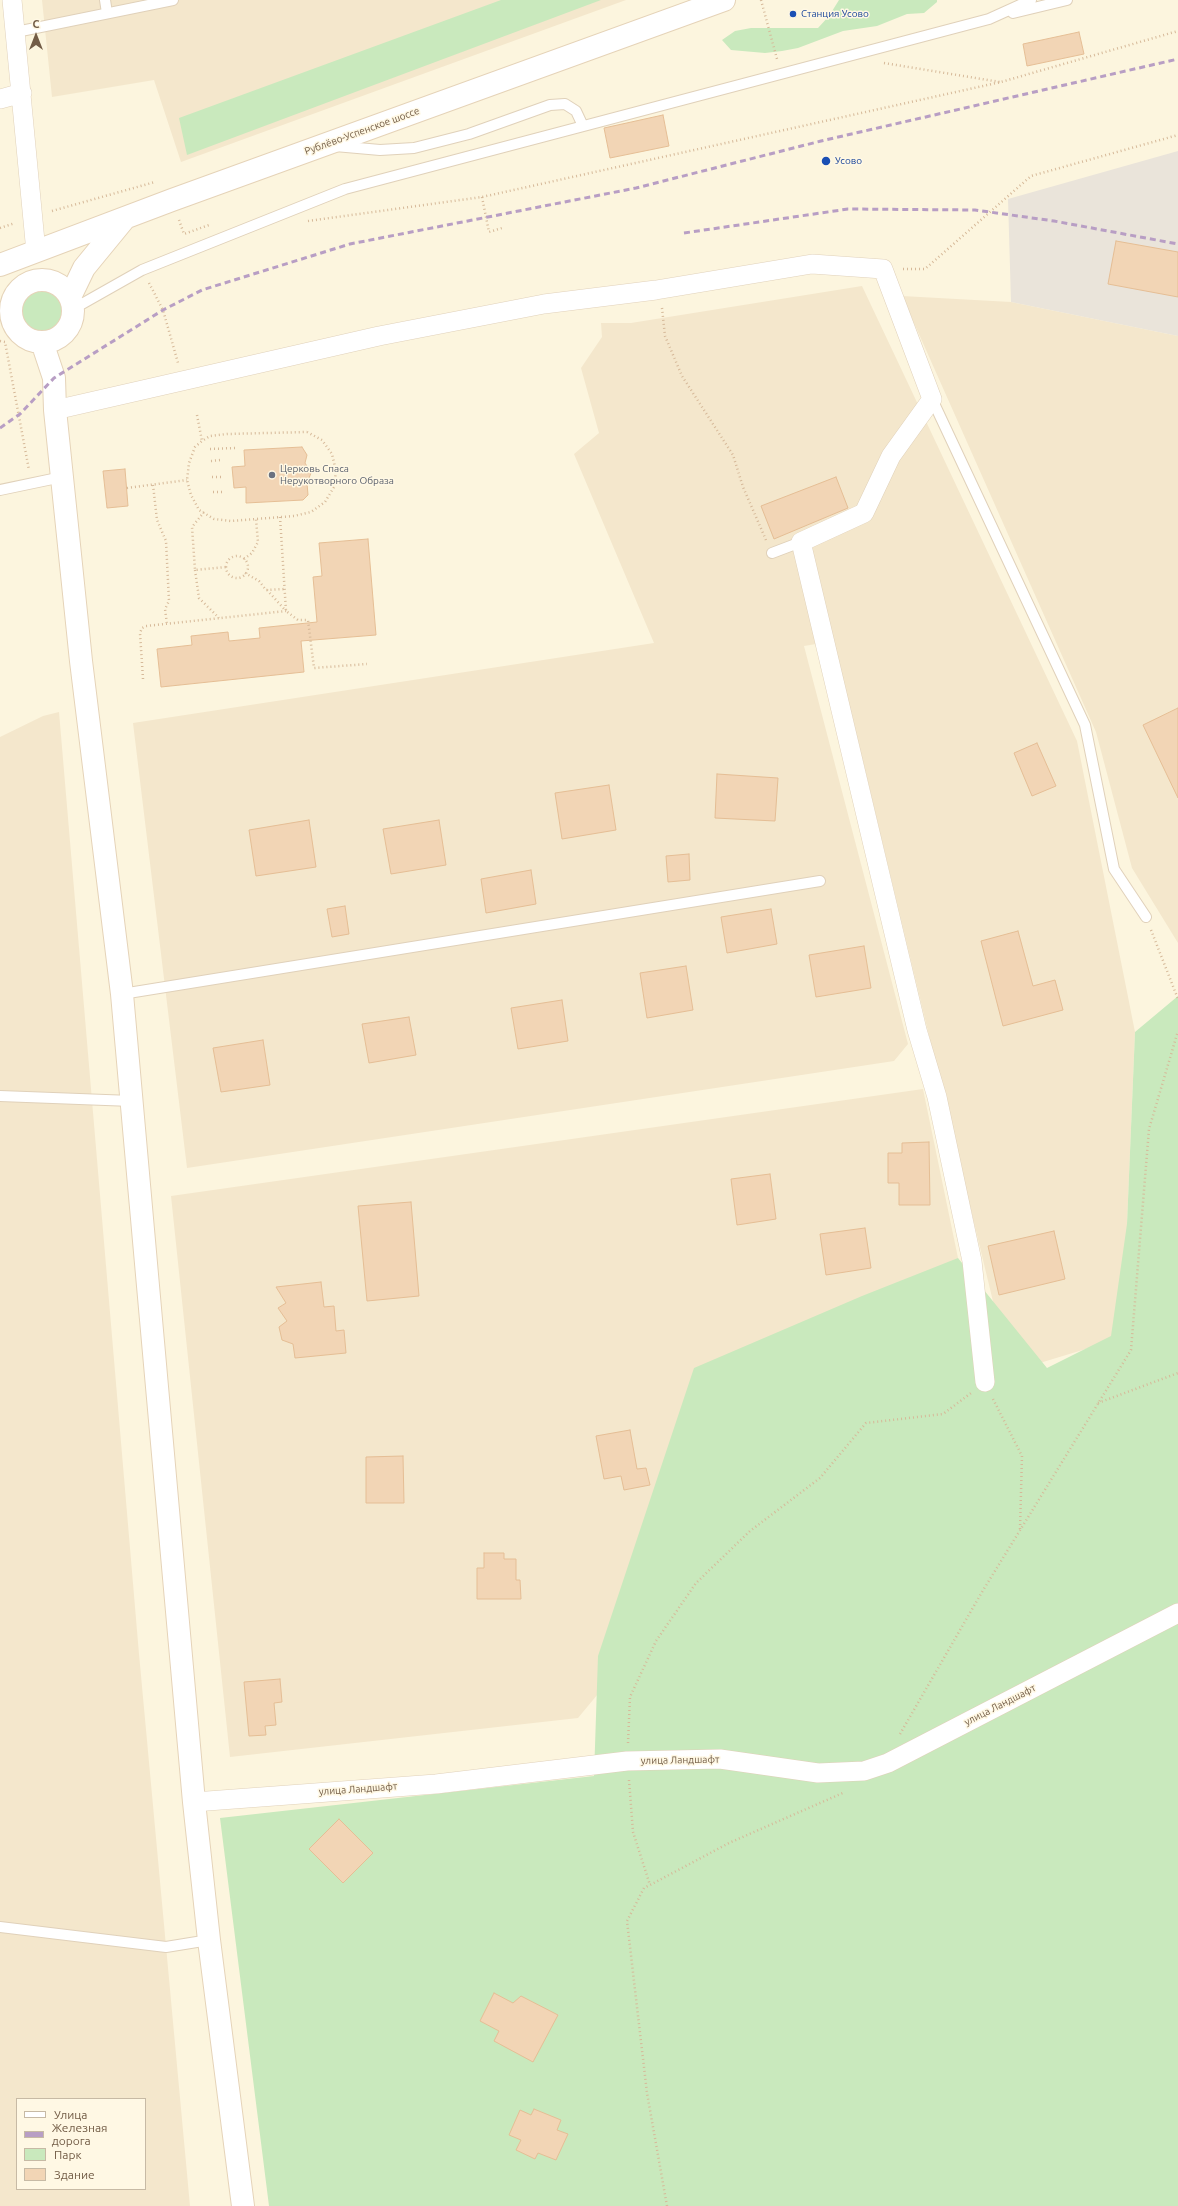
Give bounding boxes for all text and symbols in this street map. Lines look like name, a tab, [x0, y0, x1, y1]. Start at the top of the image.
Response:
place label: Станция Усово	[801, 8, 869, 20]
marker: Станция Усово	[788, 9, 798, 19]
north arrow	[16, 16, 56, 56]
text: С	[32, 18, 40, 30]
street label: Рублёво-Успенское шоссе	[303, 105, 421, 157]
marker: Усово	[820, 155, 832, 167]
place label: Усово	[835, 155, 862, 167]
place label: Церковь Спаса Нерукотворного Образа	[280, 463, 394, 486]
marker: Церковь Спаса Нерукотворного Образа	[267, 470, 277, 480]
street label: улица Ландшафт	[962, 1682, 1038, 1728]
street label: улица Ландшафт	[641, 1753, 719, 1767]
street label: улица Ландшафт	[318, 1780, 398, 1798]
legend	[16, 2098, 146, 2190]
text: Улица	[54, 2108, 87, 2121]
text: Железная дорога	[52, 2121, 108, 2147]
text: Парк	[54, 2148, 82, 2161]
text: Здание	[54, 2168, 95, 2181]

